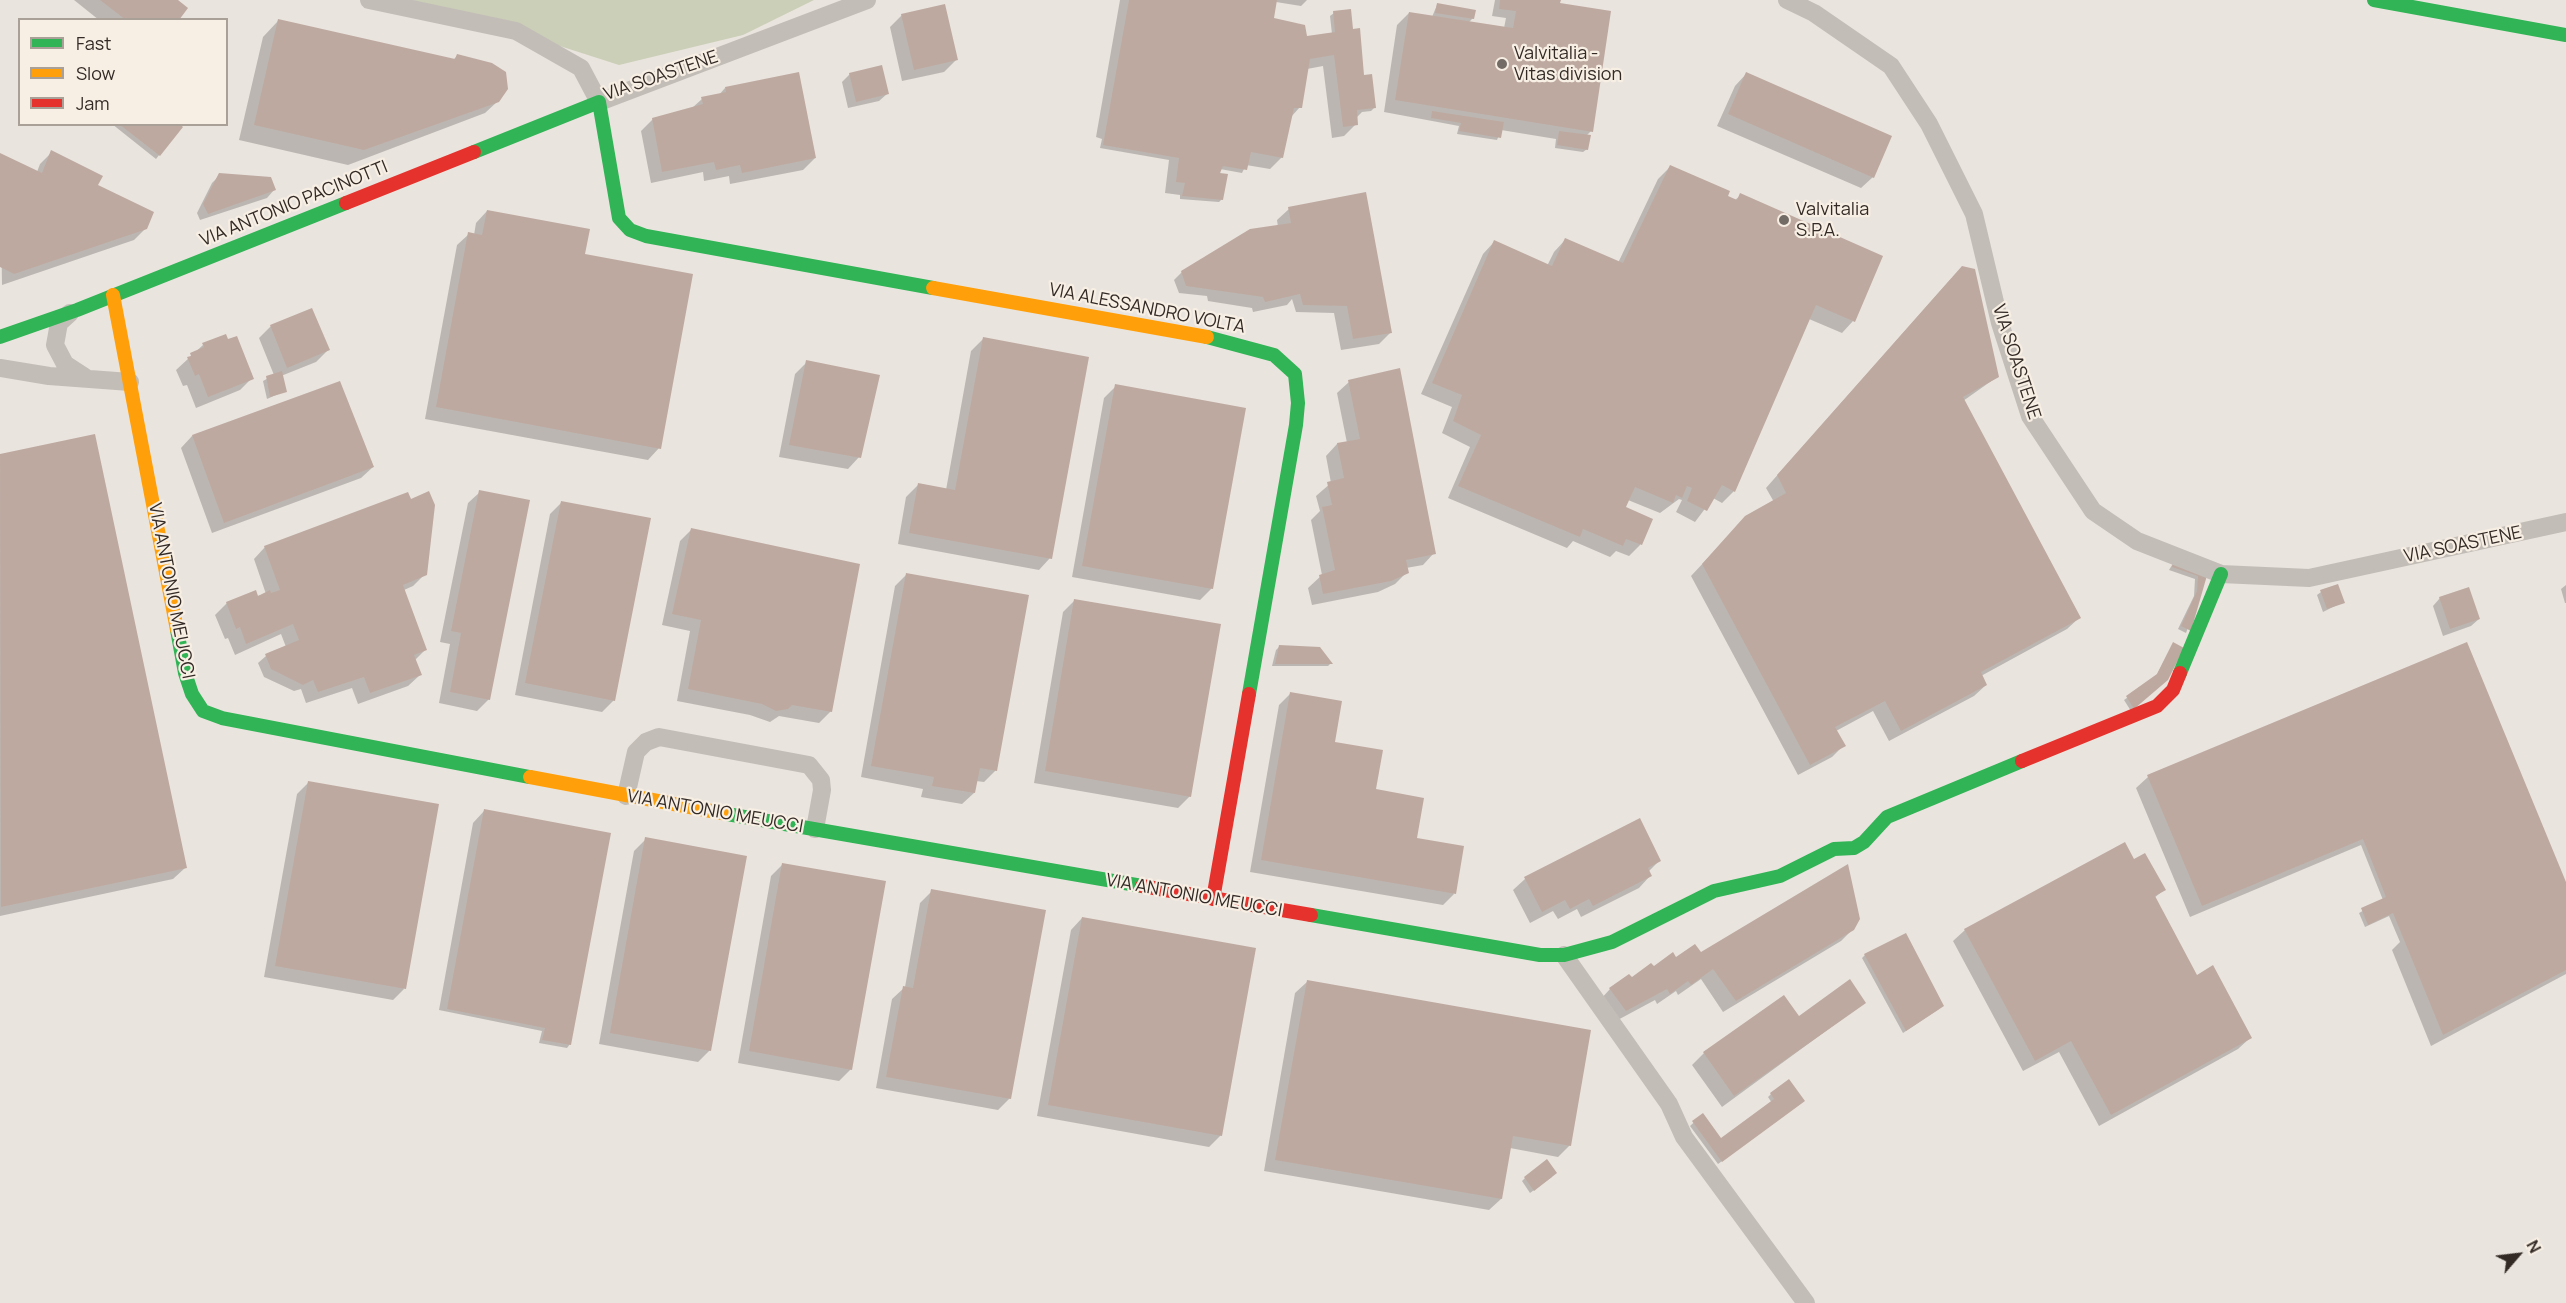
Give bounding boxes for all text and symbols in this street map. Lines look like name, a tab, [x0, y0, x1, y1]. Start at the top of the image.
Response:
legend	[18, 18, 228, 126]
text: Fast	[76, 31, 111, 55]
place label: Valvitalia - Vitas division	[1514, 43, 1622, 86]
street label: VIA SOASTENE	[601, 46, 721, 106]
marker: Valvitalia - Vitas division	[1495, 57, 1509, 71]
text: Slow	[76, 61, 115, 85]
text: Jam	[76, 91, 110, 115]
street label: VIA ANTONIO PACINOTTI	[197, 156, 391, 252]
place label: Valvitalia S.P.A.	[1796, 199, 1869, 242]
marker: Valvitalia S.P.A.	[1777, 213, 1791, 227]
street label: VIA ALESSANDRO VOLTA	[1047, 279, 1247, 339]
street label: VIA SOASTENE	[1987, 302, 2045, 422]
street label: VIA ANTONIO MEUCCI	[143, 501, 199, 681]
street label: VIA SOASTENE	[2402, 522, 2524, 568]
street label: VIA ANTONIO MEUCCI	[625, 786, 805, 838]
street label: VIA ANTONIO MEUCCI	[1104, 870, 1284, 922]
north arrow	[2488, 1225, 2548, 1285]
text: N	[2521, 1236, 2546, 1257]

